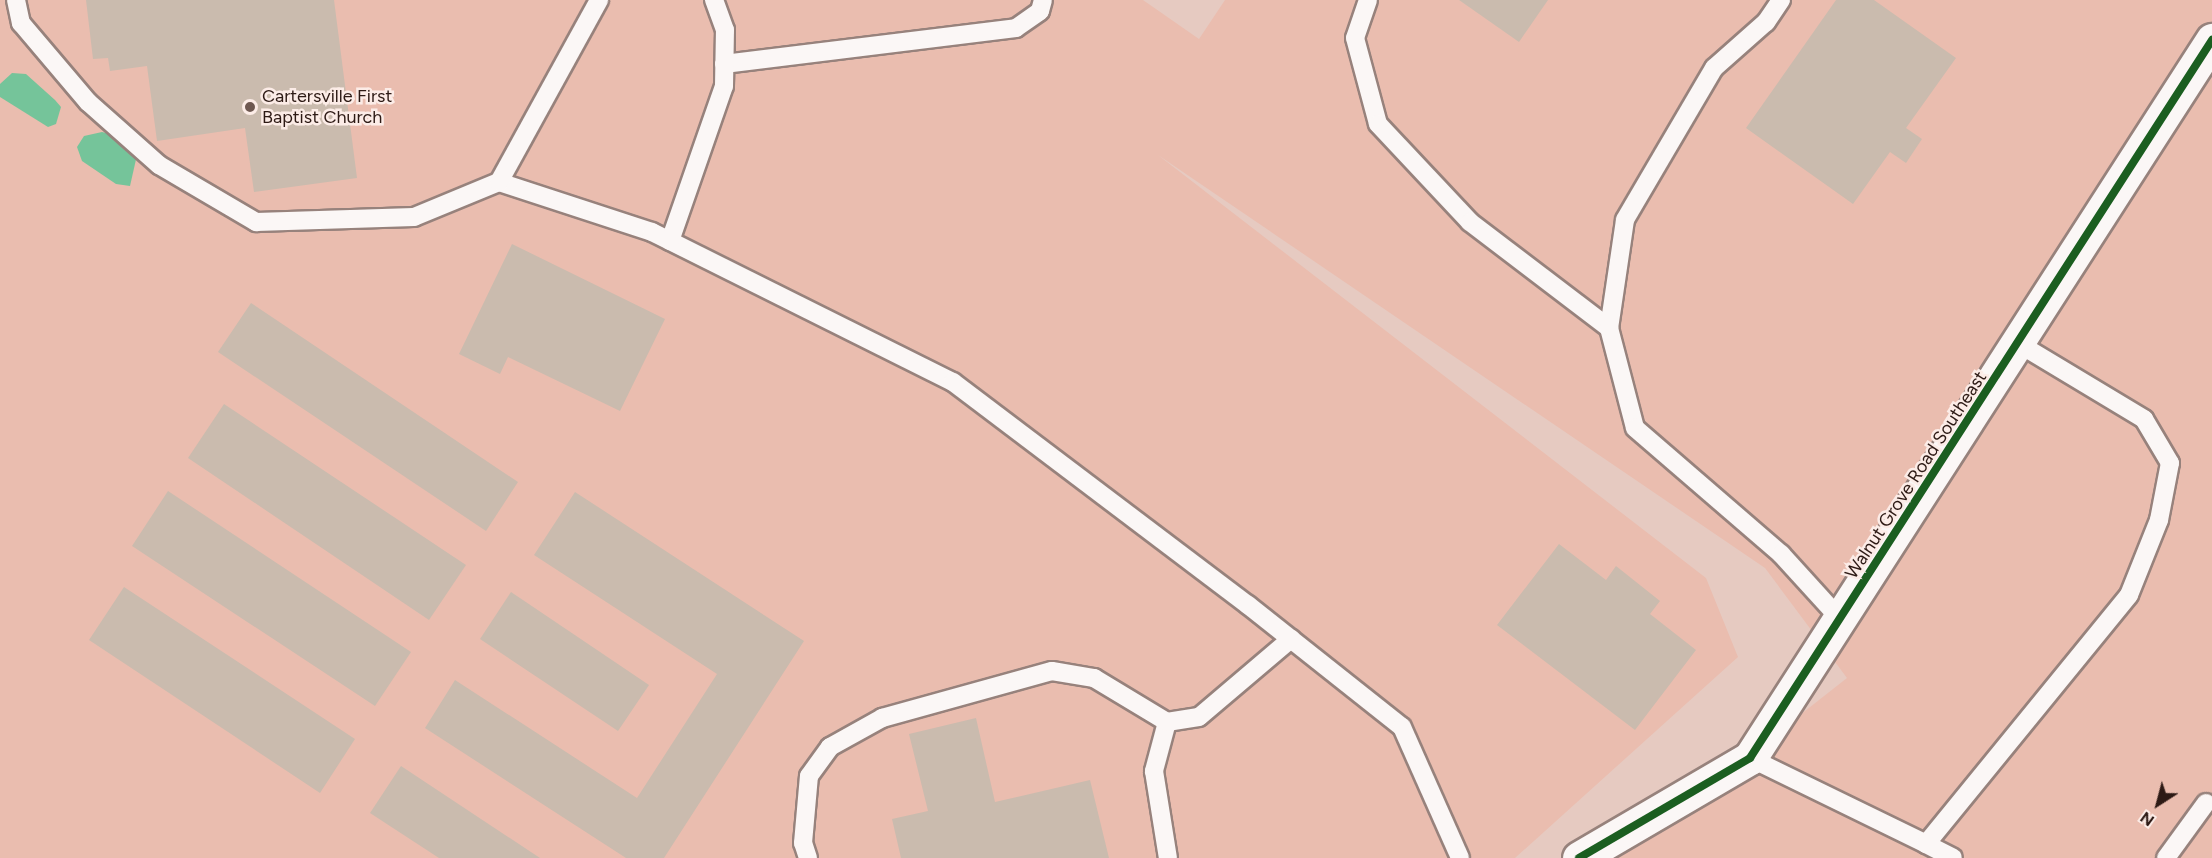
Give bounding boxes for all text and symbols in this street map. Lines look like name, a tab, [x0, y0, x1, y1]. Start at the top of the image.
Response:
place label: Cartersville First Baptist Church	[262, 86, 392, 128]
marker: Cartersville First Baptist Church	[243, 100, 257, 114]
street label: Walnut Grove Road Southeast	[1841, 367, 1991, 583]
north arrow	[2128, 774, 2188, 834]
text: N	[2137, 808, 2158, 830]

